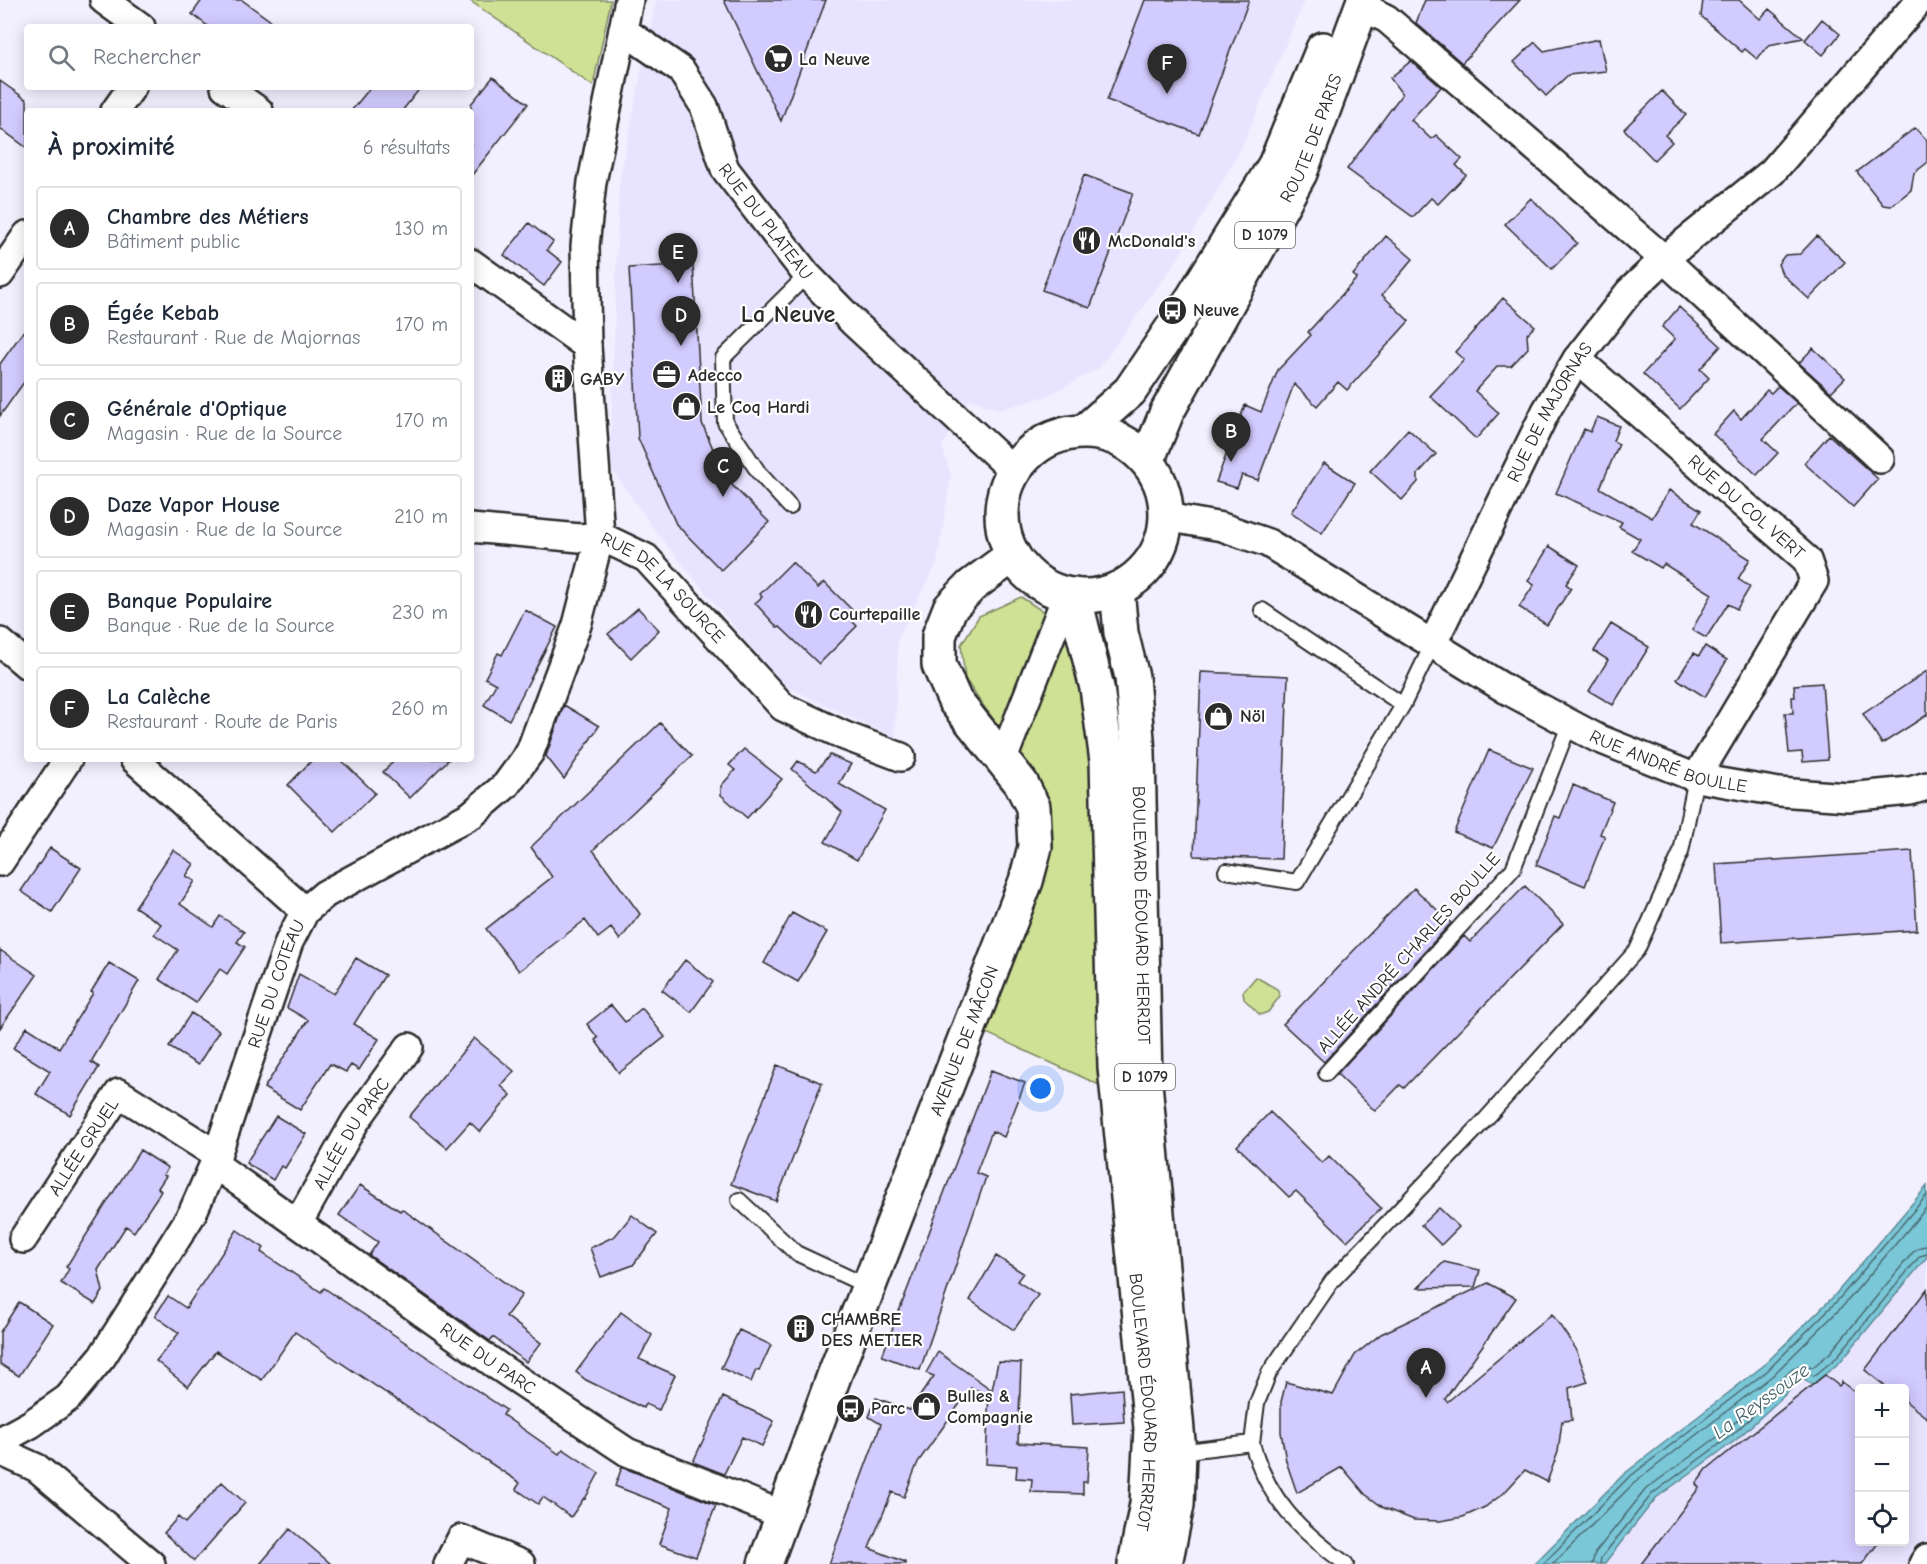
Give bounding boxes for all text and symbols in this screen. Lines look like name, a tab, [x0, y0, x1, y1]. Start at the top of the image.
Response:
search box	[24, 24, 474, 90]
icon: search	[45, 41, 78, 74]
supermarket icon: La Neuve	[762, 43, 794, 75]
text: Rechercher	[93, 44, 201, 70]
pin: F	[1148, 44, 1186, 94]
place label: La Neuve	[799, 49, 870, 70]
street label: ROUTE DE PARIS	[1275, 71, 1346, 206]
text: À proximité	[48, 132, 175, 162]
text: 6 résultats	[363, 136, 450, 159]
street label: RUE DU PLATEAU	[714, 159, 817, 284]
text: Chambre des Métiers	[107, 204, 309, 230]
text: A	[64, 217, 75, 240]
text: 130 m	[395, 217, 448, 240]
road number: D 1079	[1235, 222, 1295, 248]
restaurant icon: McDonald's	[1071, 225, 1103, 257]
text: Bâtiment public	[107, 230, 240, 253]
place label: McDonald's	[1108, 231, 1196, 252]
pin: E	[658, 234, 698, 283]
bus stop icon: Neuve	[1156, 294, 1188, 326]
pin: D	[662, 296, 700, 346]
text: Égée Kebab	[107, 300, 219, 326]
district label: La Neuve	[741, 300, 835, 328]
place label: Neuve	[1193, 300, 1239, 321]
text: B	[63, 313, 76, 336]
text: 170 m	[395, 313, 448, 336]
text: Restaurant · Rue de Majornas	[107, 326, 360, 349]
street label: RUE DE MAJORNAS	[1503, 338, 1597, 485]
office icon: Adecco	[651, 359, 683, 391]
building icon: GABY	[543, 363, 575, 395]
place label: Adecco	[688, 365, 742, 386]
place label: GABY	[580, 369, 625, 390]
shop icon: Le Coq Hardi	[670, 391, 702, 423]
text: Générale d'Optique	[107, 396, 287, 422]
place label: Le Coq Hardi	[707, 397, 810, 418]
text: C	[63, 409, 76, 432]
text: 170 m	[395, 409, 448, 432]
pin: B	[1212, 412, 1250, 462]
text: Magasin · Rue de la Source	[107, 422, 342, 445]
pin: C	[704, 448, 742, 497]
street label: RUE DU COL VERT	[1684, 450, 1810, 564]
text: Daze Vapor House	[107, 492, 280, 518]
text: D	[63, 505, 76, 528]
text: 210 m	[394, 505, 448, 528]
text: Magasin · Rue de la Source	[107, 518, 342, 541]
street label: RUE DE LA SOURCE	[598, 528, 729, 647]
text: Banque Populaire	[107, 588, 272, 614]
restaurant icon: Courtepaille	[792, 598, 824, 630]
text: E	[64, 601, 75, 624]
text: 230 m	[392, 601, 448, 624]
place label: Courtepaille	[829, 604, 920, 625]
text: Banque · Rue de la Source	[107, 614, 335, 637]
text: La Calèche	[107, 684, 210, 710]
text: F	[64, 697, 75, 720]
text: 260 m	[391, 697, 448, 720]
shop icon: Nöl	[1203, 700, 1235, 732]
place label: Nöl	[1240, 706, 1265, 727]
text: Restaurant · Route de Paris	[107, 710, 337, 733]
street label: RUE ANDRÉ BOULLE	[1586, 726, 1749, 797]
street label: BOULEVARD ÉDOUARD HERRIOT	[1128, 786, 1155, 1045]
street label: ALLÉE ANDRÉ CHARLES BOULLE	[1313, 848, 1505, 1058]
street label: RUE DU COTEAU	[243, 916, 309, 1051]
street label: AVENUE DE MÂCON	[925, 962, 1003, 1119]
road number: D 1079	[1115, 1064, 1175, 1090]
street label: ALLÉE DU PARC	[309, 1074, 394, 1193]
your location	[1026, 1074, 1055, 1103]
street label: ALLÉE GRUEL	[44, 1094, 123, 1200]
street label: BOULEVARD ÉDOUARD HERRIOT	[1125, 1272, 1162, 1533]
place label: CHAMBRE DES METIER	[821, 1309, 923, 1351]
building icon: CHAMBRE DES METIER	[784, 1313, 816, 1345]
street label: RUE DU PARC	[436, 1318, 540, 1399]
pin: A	[1406, 1348, 1446, 1398]
water label: La Reyssouze	[1708, 1358, 1814, 1444]
map controls	[1855, 1384, 1909, 1546]
button: +	[1855, 1384, 1909, 1438]
place label: Bulles & Compagnie	[947, 1386, 1033, 1428]
shop icon: Bulles & Compagnie	[910, 1390, 942, 1422]
bus stop icon: Parc	[834, 1392, 866, 1424]
place label: Parc	[871, 1398, 906, 1419]
button: −	[1855, 1438, 1909, 1492]
button: locate	[1855, 1492, 1909, 1546]

